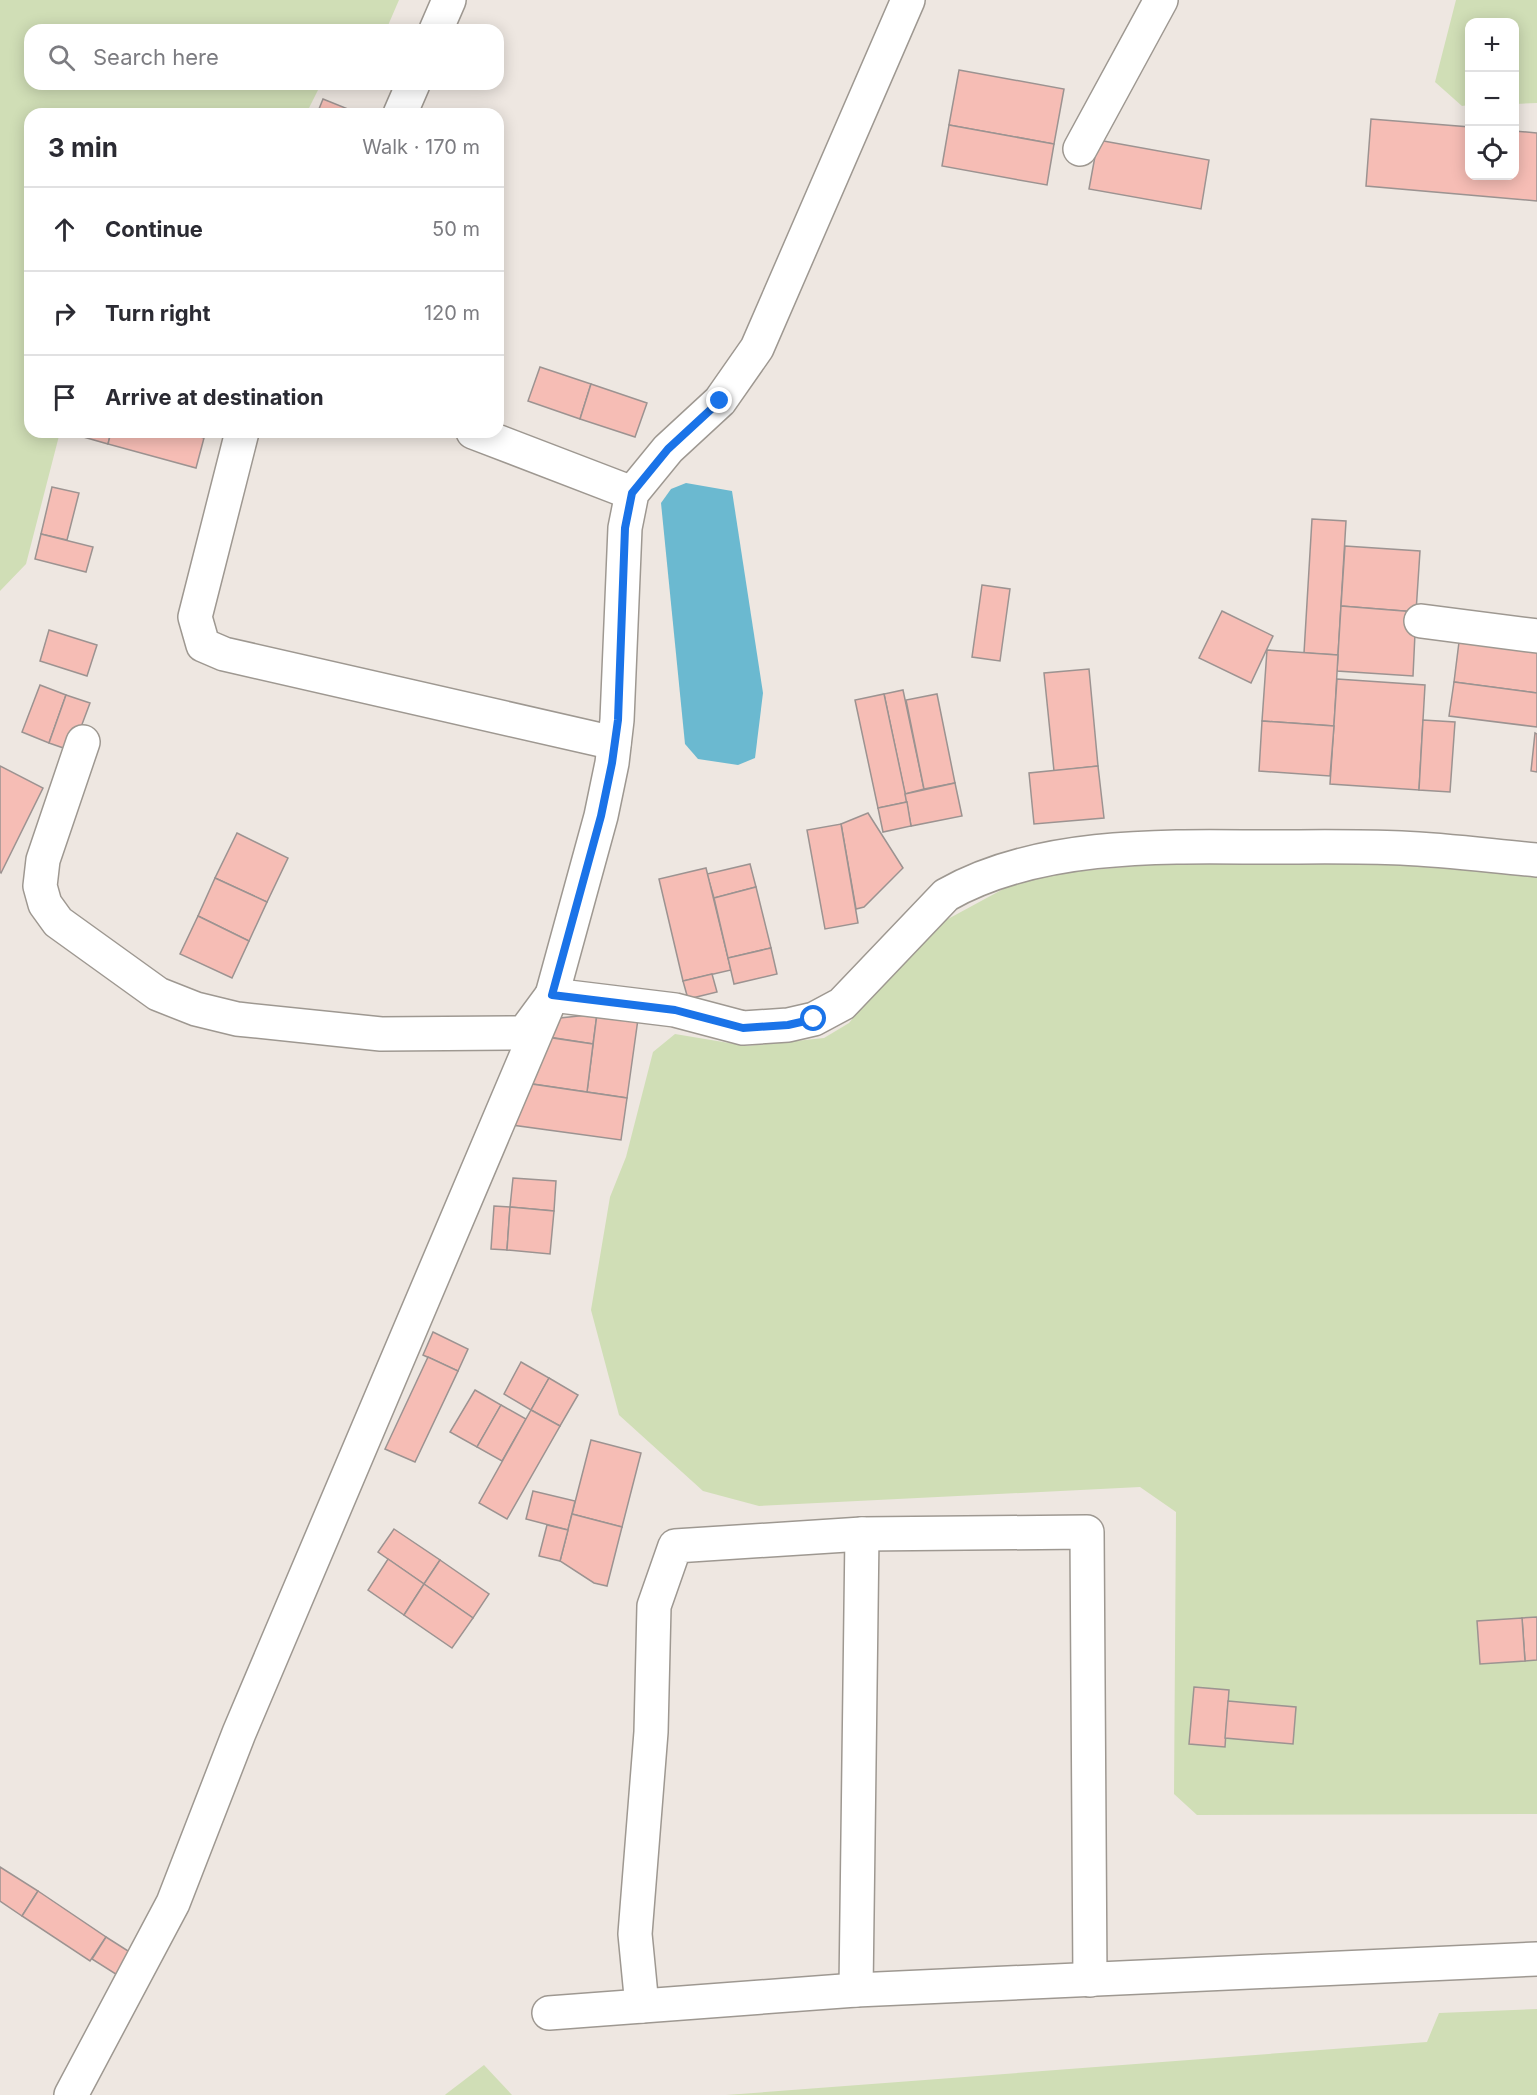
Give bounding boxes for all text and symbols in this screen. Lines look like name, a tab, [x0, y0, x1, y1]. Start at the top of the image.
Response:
map controls	[1465, 18, 1519, 180]
button: +	[1465, 18, 1519, 72]
search box	[24, 24, 504, 90]
icon: search	[45, 41, 78, 74]
text: Search here	[93, 44, 219, 70]
button: −	[1465, 72, 1519, 126]
button: locate	[1465, 126, 1519, 180]
text: 3 min	[48, 132, 118, 163]
text: Walk · 170 m	[362, 135, 480, 159]
icon: ahead	[48, 213, 81, 246]
text: Continue	[105, 216, 203, 242]
text: 50 m	[432, 217, 480, 241]
icon: right	[48, 297, 81, 330]
text: Turn right	[105, 300, 211, 326]
text: 120 m	[424, 301, 480, 325]
icon: arrive	[48, 381, 81, 414]
text: Arrive at destination	[105, 384, 324, 410]
route end	[706, 387, 732, 413]
route start	[800, 1005, 826, 1031]

